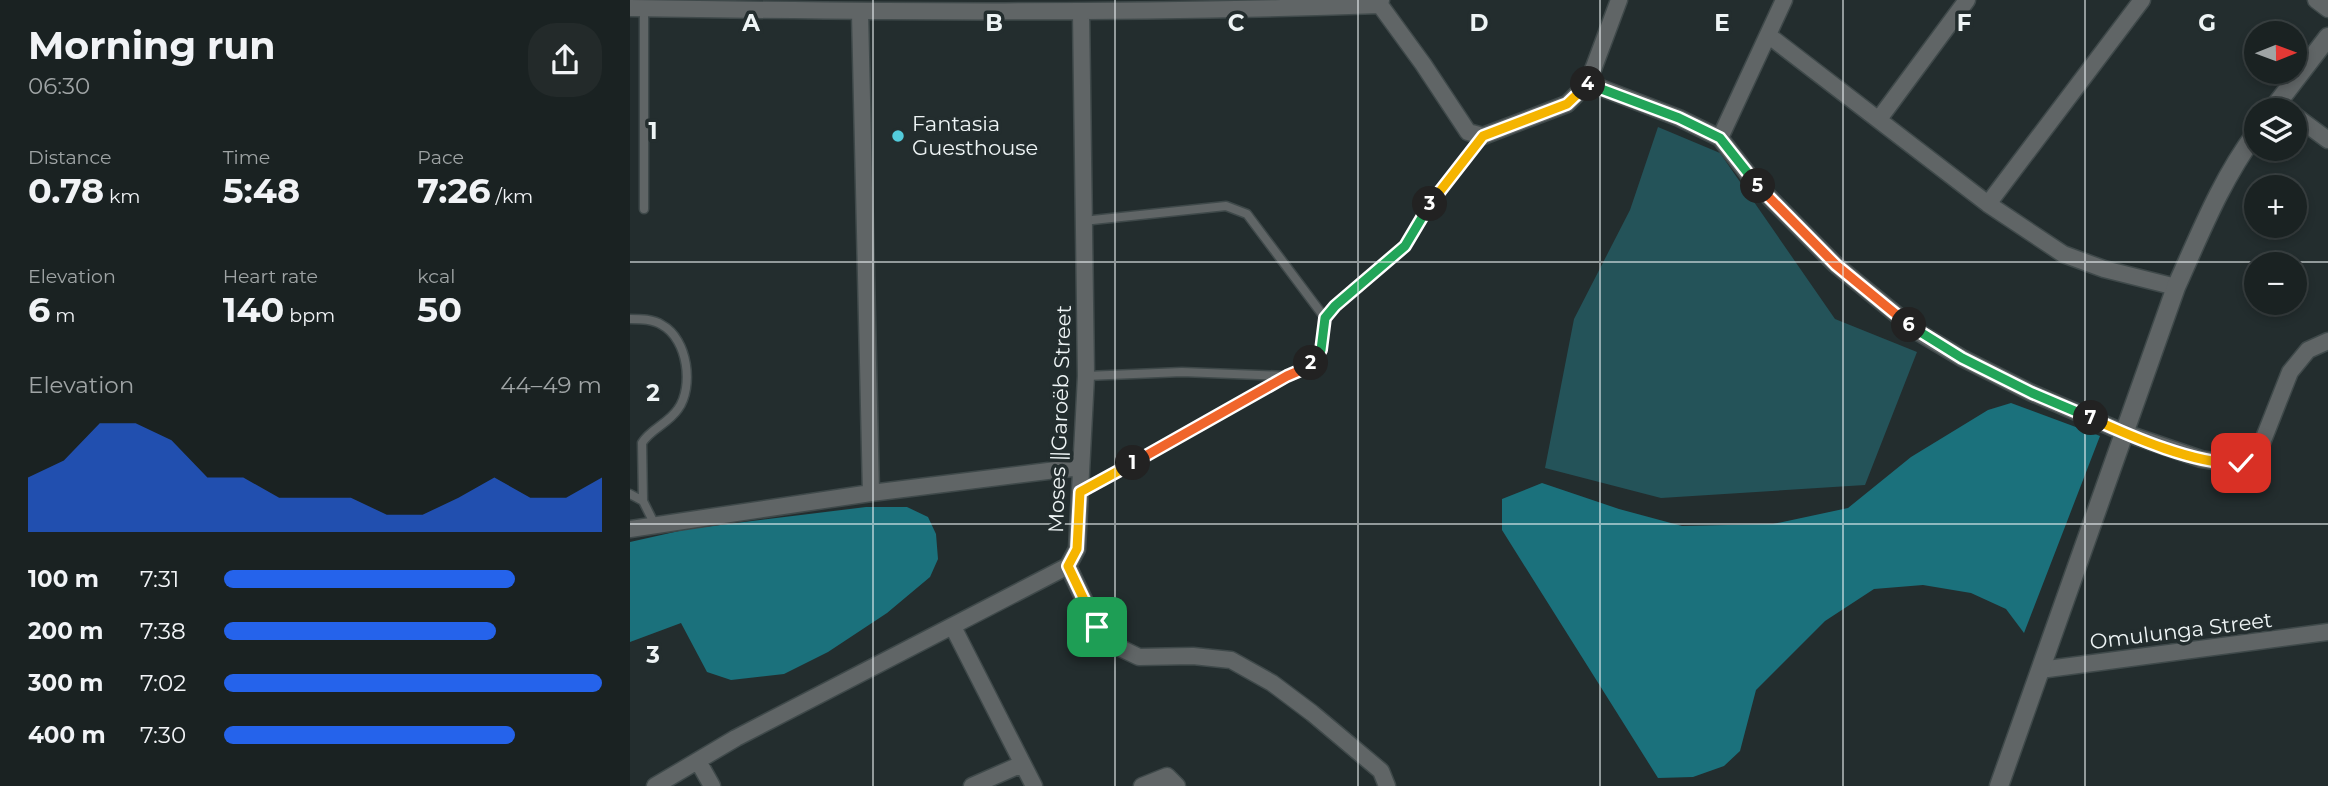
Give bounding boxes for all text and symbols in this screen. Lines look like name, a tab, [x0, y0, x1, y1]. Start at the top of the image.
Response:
text: A	[741, 9, 760, 37]
text: B	[985, 9, 1003, 37]
text: C	[1228, 9, 1245, 37]
text: D	[1470, 9, 1489, 37]
text: E	[1714, 9, 1730, 37]
text: F	[1957, 9, 1972, 37]
text: G	[2198, 9, 2216, 37]
north arrow	[2244, 21, 2306, 84]
map controls	[2244, 21, 2307, 315]
text: Morning run	[28, 22, 276, 69]
button: share	[528, 23, 602, 97]
pin: 4	[1570, 66, 1606, 102]
text: 06:30	[28, 72, 90, 100]
text: 4	[1581, 72, 1594, 95]
button: layers	[2244, 98, 2307, 161]
place label: Fantasia Guesthouse	[912, 111, 1038, 160]
text: 1	[648, 117, 658, 145]
marker: Fantasia Guesthouse	[890, 128, 906, 144]
text: Distance	[28, 146, 111, 169]
text: Time	[223, 146, 270, 169]
text: Pace	[417, 146, 464, 169]
pin: 5	[1740, 168, 1776, 204]
text: 0.78	[28, 169, 104, 212]
text: 5:48	[223, 169, 300, 212]
text: 7:26	[417, 169, 490, 212]
text: 5	[1752, 174, 1763, 197]
button: +	[2244, 175, 2307, 238]
text: km	[104, 185, 140, 208]
text: /km	[490, 185, 533, 208]
pin: 3	[1412, 186, 1448, 222]
text: 3	[1424, 192, 1435, 215]
button: −	[2244, 252, 2307, 315]
text: Elevation	[28, 265, 116, 288]
text: Heart rate	[223, 265, 318, 288]
text: kcal	[417, 265, 455, 288]
text: 6	[28, 288, 50, 331]
text: 140	[223, 288, 284, 331]
text: 50	[417, 288, 462, 331]
text: m	[50, 304, 75, 327]
text: bpm	[284, 304, 335, 327]
street label: Moses ǁGaroëb Street	[1043, 305, 1076, 533]
pin: 6	[1892, 308, 1926, 342]
text: 6	[1902, 313, 1915, 336]
pin: 2	[1294, 346, 1328, 380]
text: 2	[1305, 351, 1316, 374]
text: Elevation	[28, 371, 134, 399]
text: 44–49 m	[500, 371, 602, 399]
text: 2	[646, 379, 660, 407]
pin: 7	[2074, 400, 2108, 436]
text: 7	[2085, 406, 2096, 429]
pin	[2211, 433, 2271, 493]
icon: check	[2222, 444, 2260, 482]
pin: 1	[1116, 446, 1150, 480]
text: 1	[1129, 451, 1136, 474]
text: 100 m	[28, 565, 99, 593]
text: 7:31	[140, 565, 179, 593]
pin	[1067, 597, 1127, 657]
street label: Omulunga Street	[2088, 607, 2274, 654]
icon: arrive	[1078, 608, 1116, 646]
text: 200 m	[28, 617, 103, 645]
text: 7:38	[140, 617, 186, 645]
text: 3	[645, 641, 660, 669]
text: 300 m	[28, 669, 104, 697]
text: 7:02	[140, 669, 186, 697]
text: 400 m	[28, 721, 106, 749]
text: 7:30	[140, 721, 186, 749]

